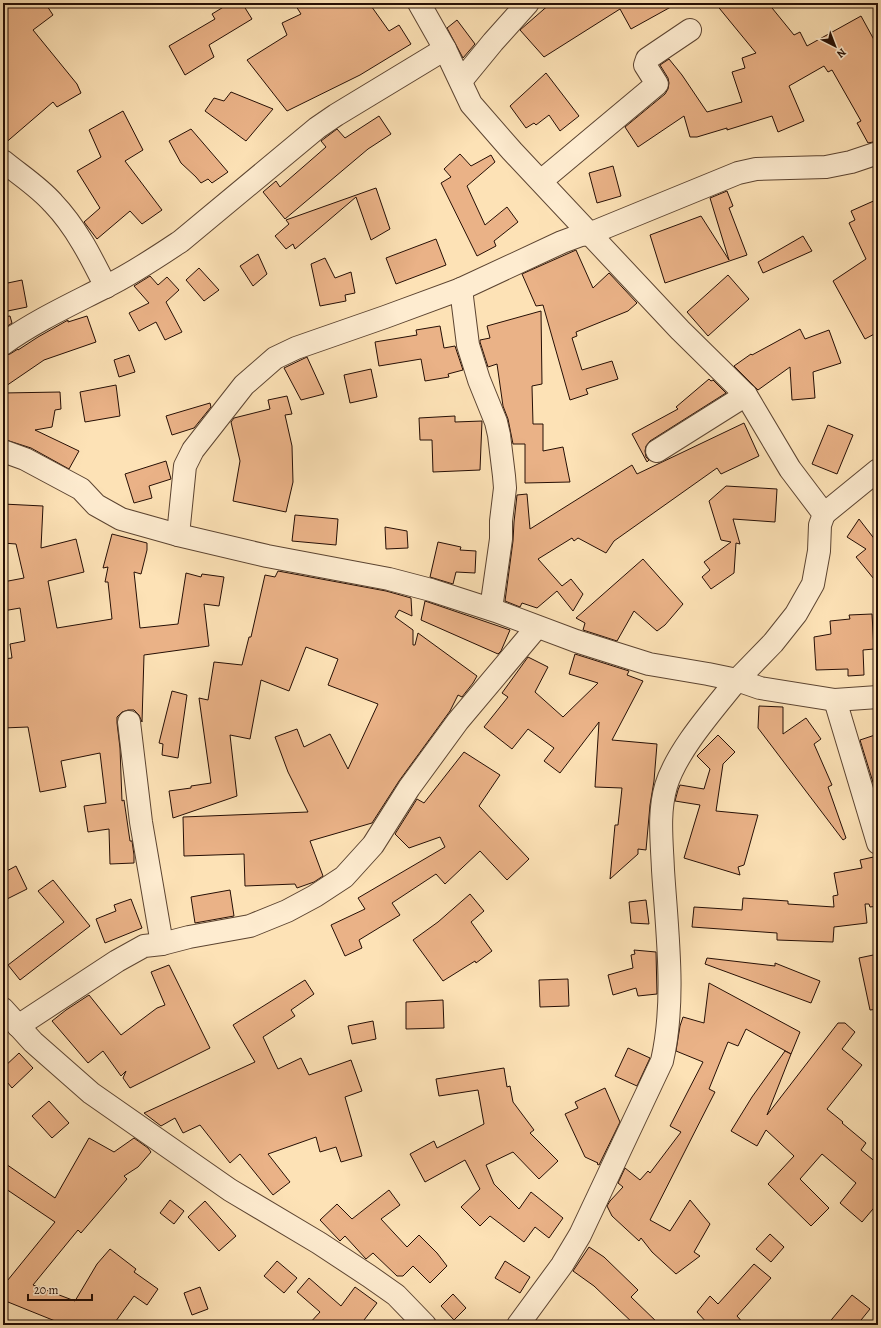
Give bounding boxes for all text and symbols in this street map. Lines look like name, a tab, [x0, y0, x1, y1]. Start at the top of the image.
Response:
north arrow	[815, 26, 855, 66]
text: N	[833, 45, 849, 61]
scale bar	[28, 1276, 92, 1302]
text: 20 m	[34, 1282, 58, 1298]

